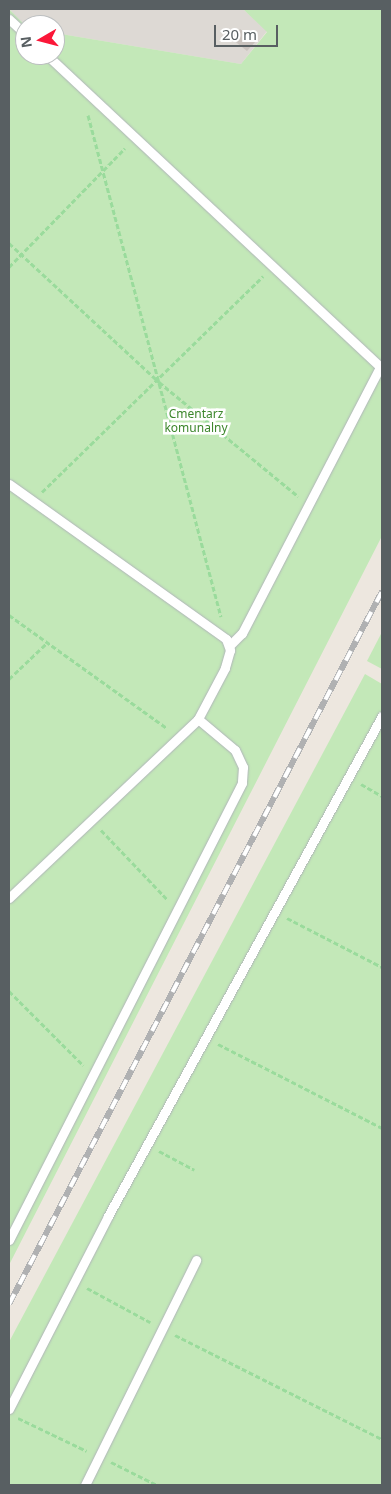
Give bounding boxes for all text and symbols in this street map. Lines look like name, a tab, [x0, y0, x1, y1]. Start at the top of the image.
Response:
north arrow	[15, 15, 65, 65]
scale bar	[216, 15, 280, 47]
text: 20 m	[222, 24, 257, 44]
text: N	[15, 35, 36, 49]
park label: Cmentarz komunalny	[164, 407, 228, 435]

